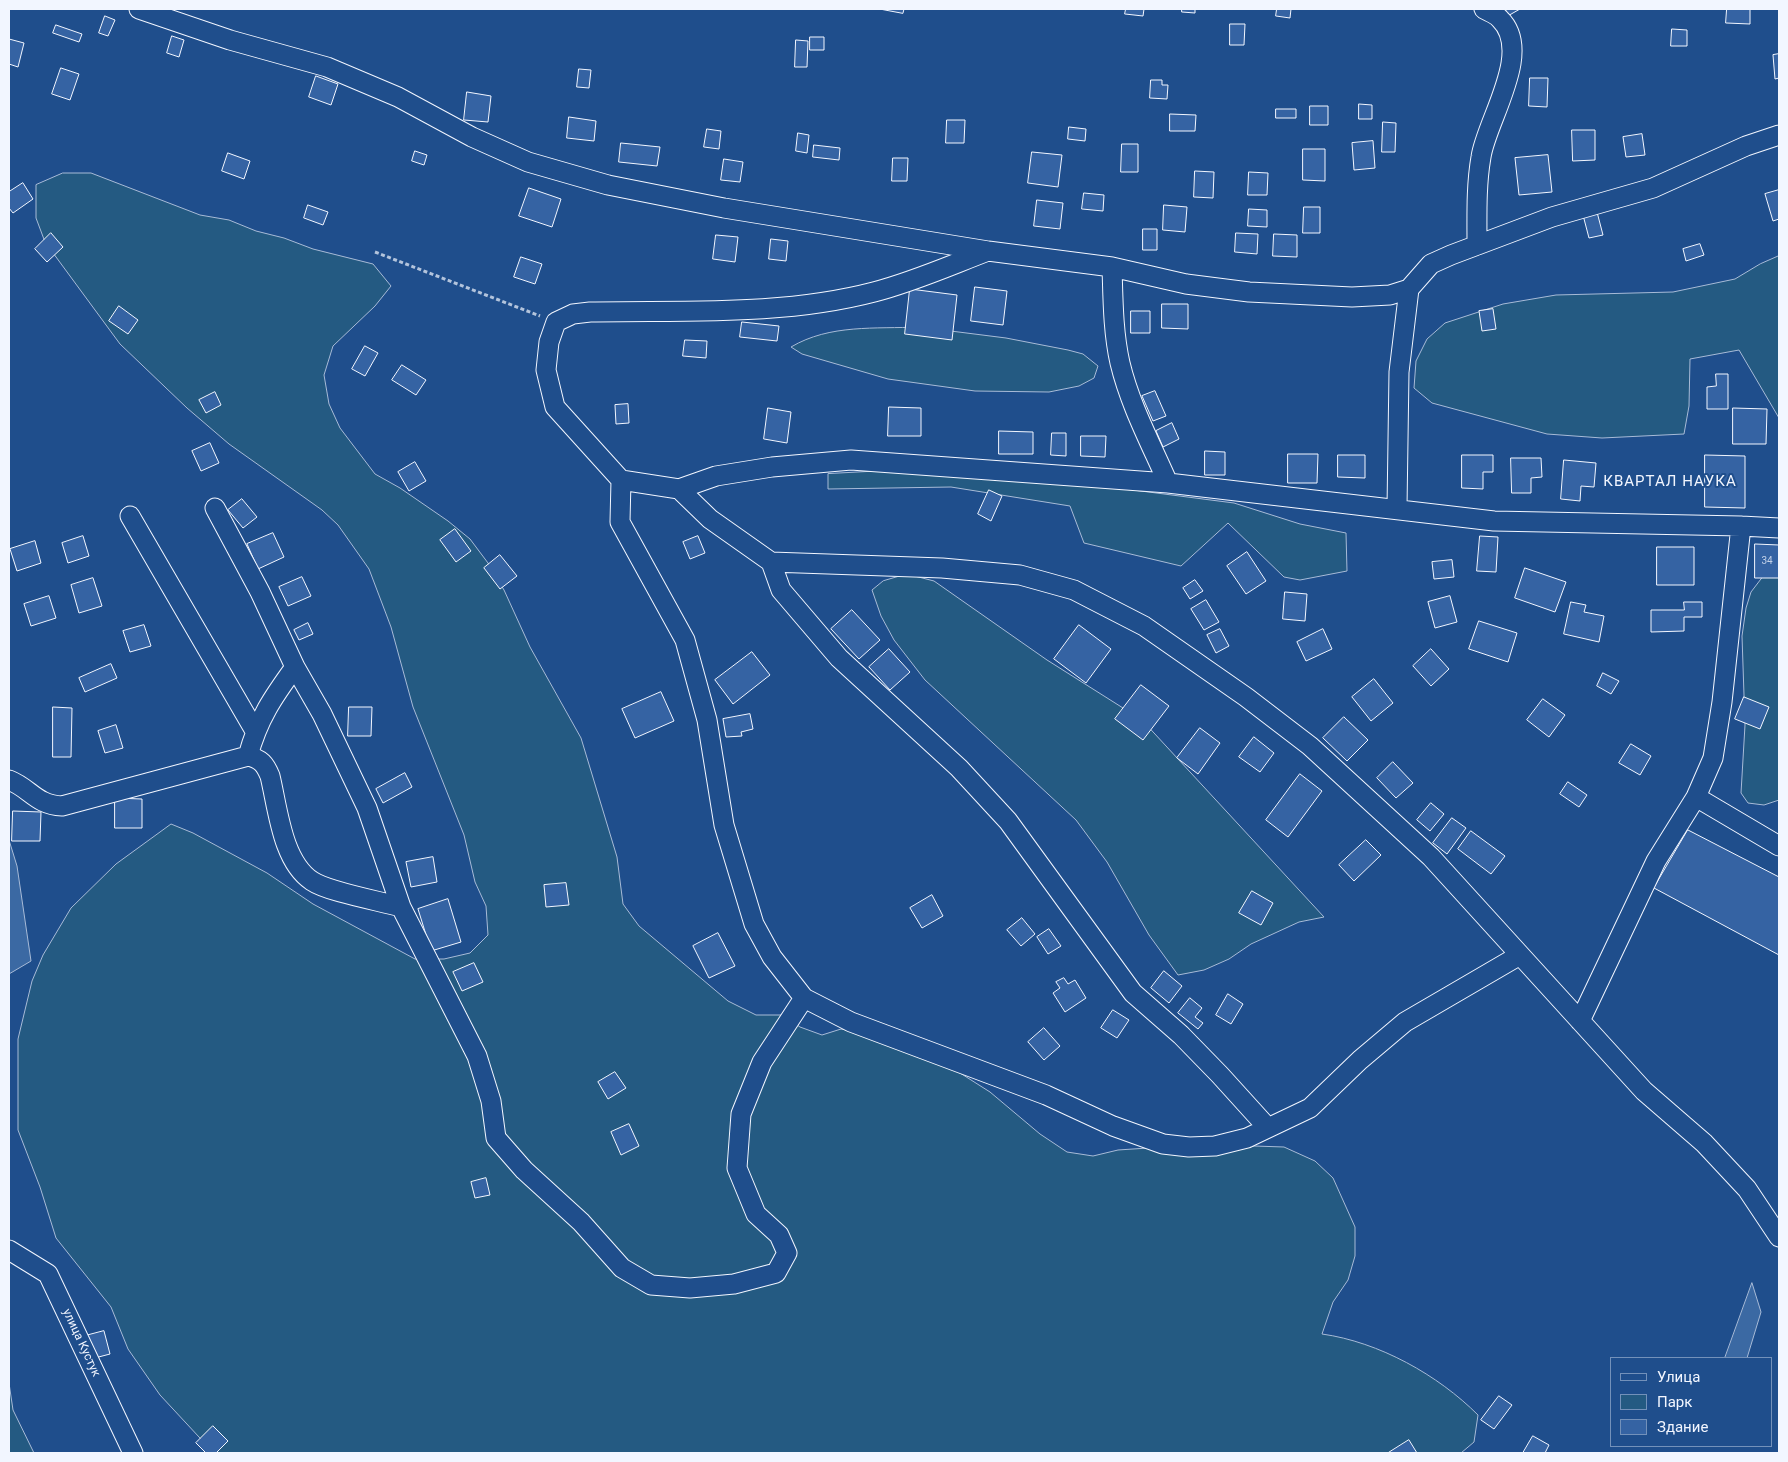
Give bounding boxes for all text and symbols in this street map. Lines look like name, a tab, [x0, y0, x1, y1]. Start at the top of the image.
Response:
district label: КВАРТАЛ НАУКА	[1602, 473, 1738, 491]
house number: 34	[1761, 555, 1773, 567]
street label: улица Кустук	[59, 1307, 103, 1379]
legend	[1610, 1357, 1773, 1447]
text: Улица	[1657, 1368, 1700, 1386]
text: Парк	[1657, 1393, 1692, 1411]
text: Здание	[1657, 1418, 1708, 1436]

